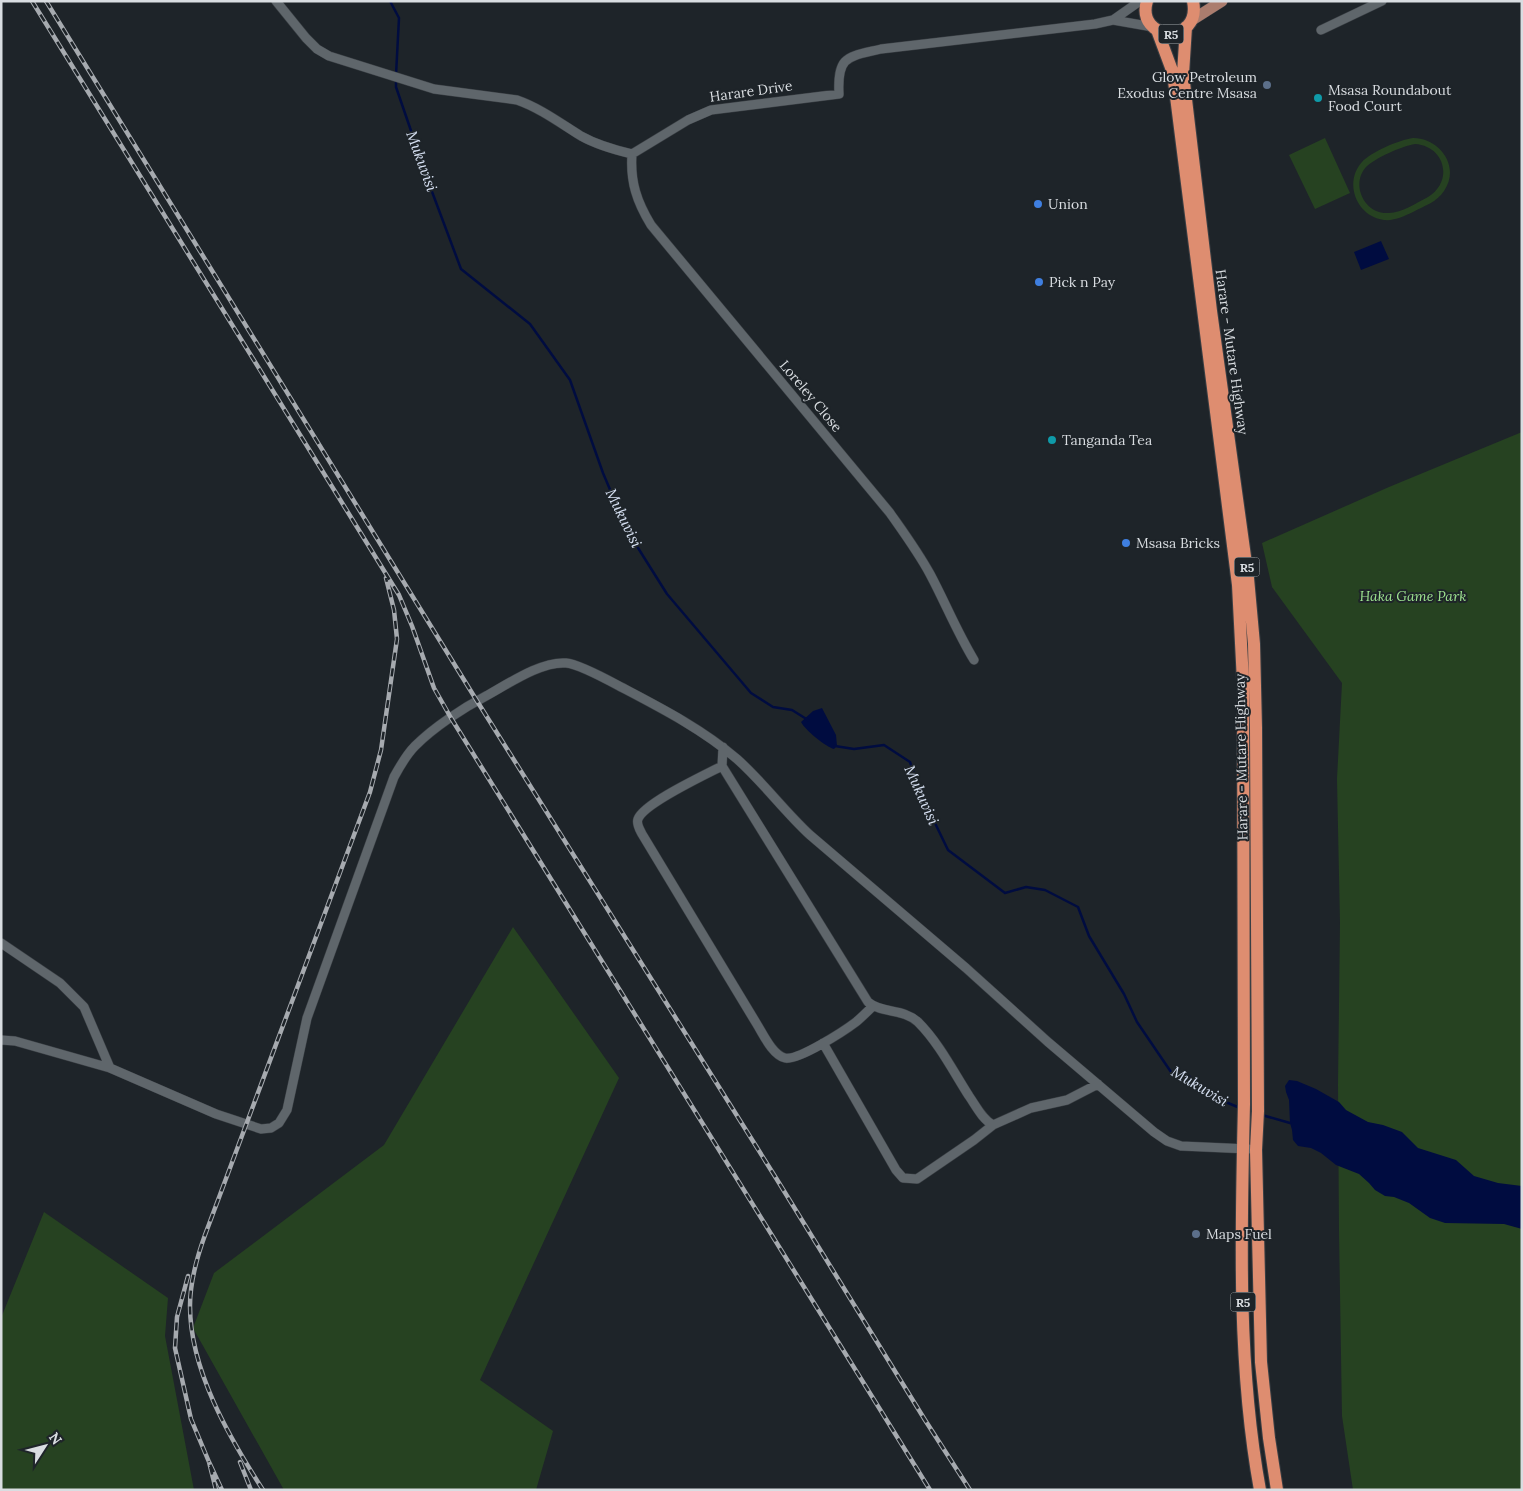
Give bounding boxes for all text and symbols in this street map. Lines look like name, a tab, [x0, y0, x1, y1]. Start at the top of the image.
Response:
road number: R5	[1158, 24, 1184, 44]
place label: Glow Petroleum Exodus Centre Msasa	[1117, 68, 1257, 102]
street label: Harare Drive	[708, 76, 794, 106]
marker: Glow Petroleum Exodus Centre Msasa	[1261, 79, 1273, 91]
place label: Msasa Roundabout Food Court	[1328, 81, 1452, 115]
marker: Msasa Roundabout Food Court	[1312, 92, 1324, 104]
water label: Mukuvisi	[402, 128, 442, 194]
place label: Union	[1048, 195, 1088, 213]
marker: Union	[1032, 198, 1044, 210]
street label: Harare - Mutare Highway	[1211, 268, 1253, 436]
place label: Pick n Pay	[1049, 273, 1116, 291]
marker: Pick n Pay	[1033, 276, 1045, 288]
street label: Loreley Close	[776, 356, 846, 436]
place label: Tanganda Tea	[1062, 431, 1152, 449]
marker: Tanganda Tea	[1046, 434, 1058, 446]
water label: Mukuvisi	[602, 485, 646, 551]
place label: Msasa Bricks	[1136, 534, 1220, 552]
marker: Msasa Bricks	[1120, 537, 1132, 549]
road number: R5	[1234, 558, 1260, 576]
park label: Haka Game Park	[1359, 587, 1467, 605]
street label: Harare - Mutare Highway	[1231, 673, 1251, 841]
water label: Mukuvisi	[900, 762, 944, 828]
water label: Mukuvisi	[1168, 1062, 1232, 1111]
place label: Maps Fuel	[1206, 1225, 1272, 1243]
marker: Maps Fuel	[1190, 1228, 1202, 1240]
road number: R5	[1230, 1292, 1256, 1311]
north arrow	[20, 1421, 70, 1471]
text: N	[45, 1429, 66, 1448]

